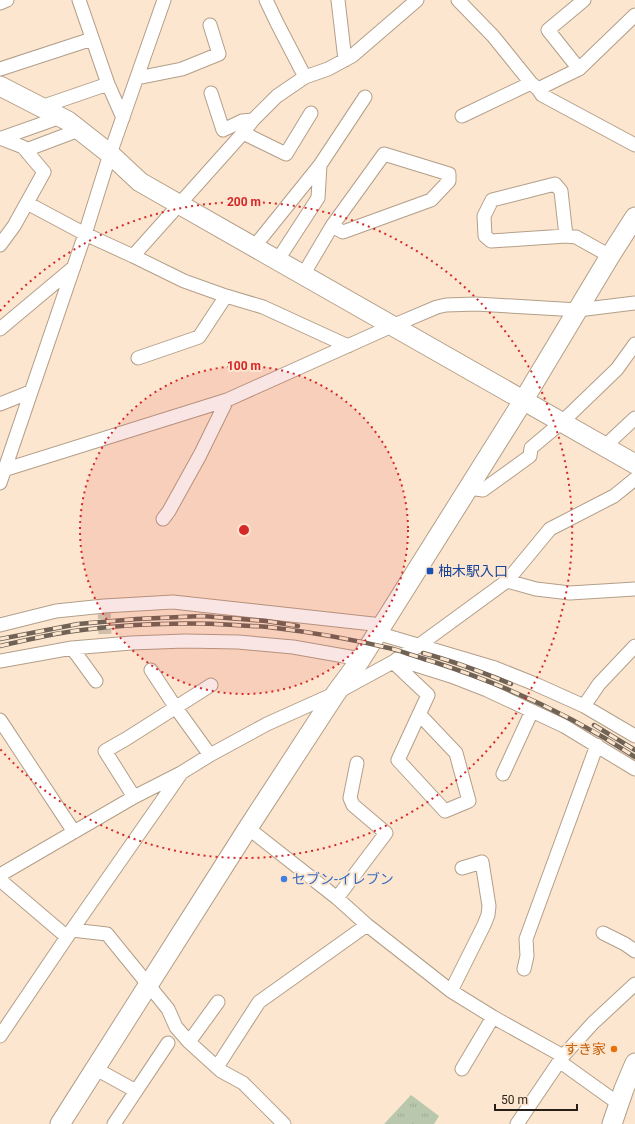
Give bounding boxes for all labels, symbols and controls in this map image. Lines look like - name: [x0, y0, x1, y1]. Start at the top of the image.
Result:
- text: 200 m: [227, 195, 261, 209]
- text: 100 m: [227, 359, 261, 373]
- centre of rings: [237, 523, 251, 537]
- place label: 柚木駅入口: [438, 563, 508, 579]
- marker: 柚木駅入口: [425, 566, 435, 576]
- place label: セブン-イレブン: [292, 871, 394, 887]
- marker: セブン-イレブン: [279, 874, 289, 884]
- place label: すき家: [564, 1041, 606, 1057]
- marker: すき家: [609, 1044, 619, 1054]
- scale bar: [495, 1086, 577, 1112]
- text: 50 m: [501, 1093, 528, 1107]

